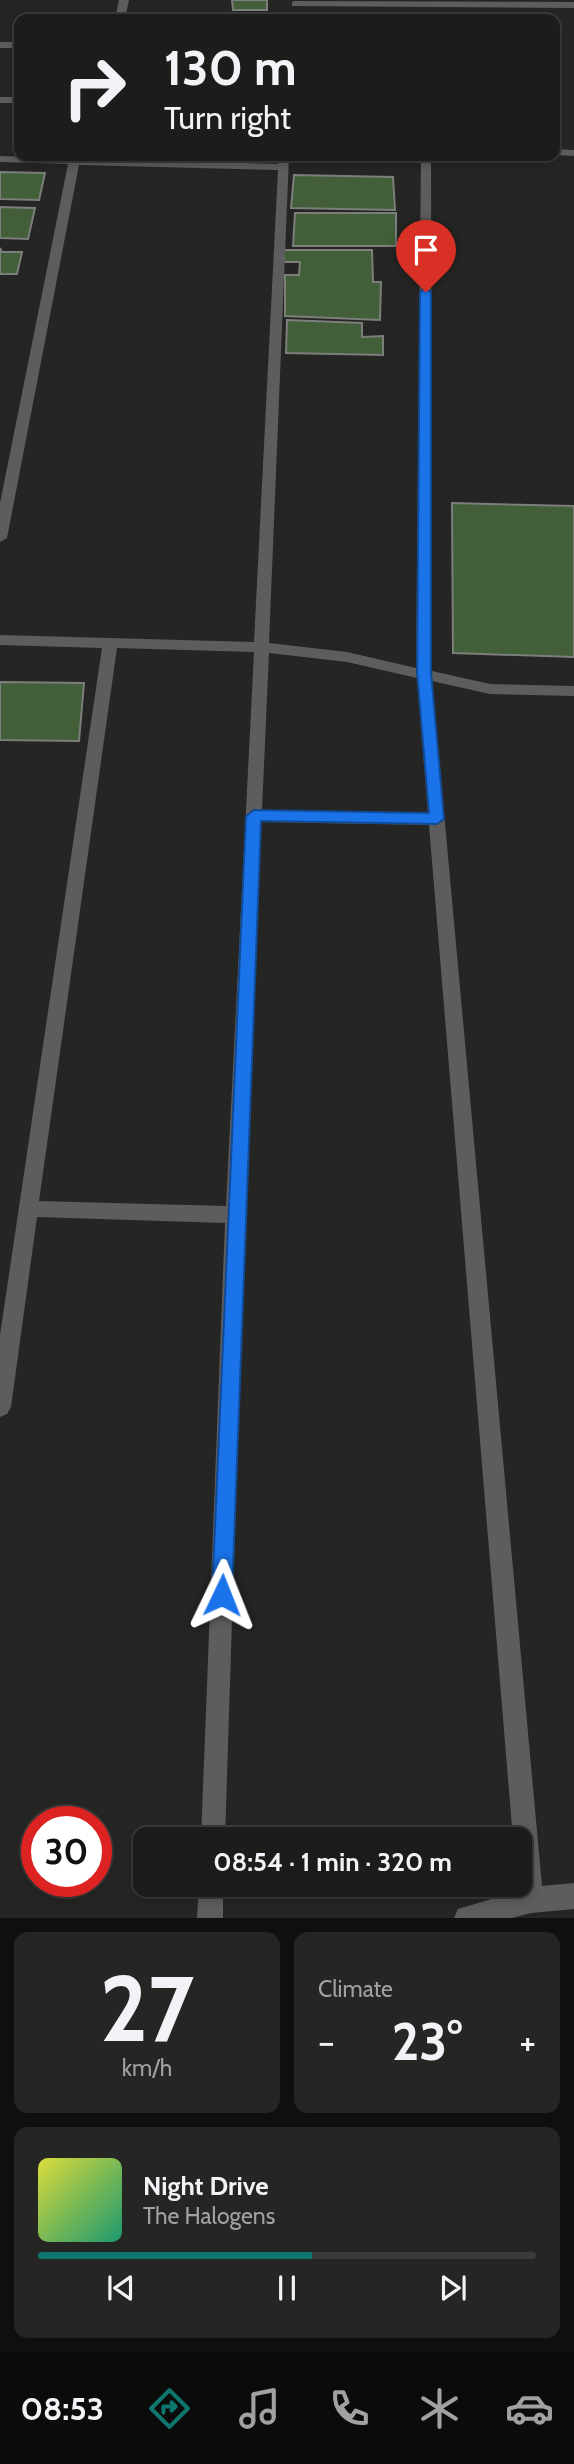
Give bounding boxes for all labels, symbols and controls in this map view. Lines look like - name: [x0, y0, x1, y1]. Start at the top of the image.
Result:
- text: 130 m: [164, 38, 297, 97]
- icon: right: [49, 42, 140, 133]
- text: Turn right: [164, 98, 291, 137]
- pin: [396, 220, 456, 292]
- icon: arrive: [407, 231, 445, 269]
- position arrow: [185, 1558, 259, 1632]
- speed limit sign: 30: [21, 1806, 112, 1897]
- text: 08:54 · 1 min · 320 m: [213, 1846, 452, 1878]
- text: 27: [100, 1953, 194, 2064]
- text: Climate: [318, 1975, 393, 2003]
- text: 23°: [392, 2010, 462, 2073]
- text: −: [318, 2018, 335, 2065]
- text: +: [519, 2018, 536, 2065]
- text: km/h: [122, 2054, 172, 2082]
- text: Night Drive: [143, 2170, 269, 2202]
- text: The Halogens: [143, 2202, 275, 2230]
- icon: previous: [102, 2269, 140, 2307]
- icon: pause: [268, 2269, 306, 2307]
- icon: next: [434, 2269, 472, 2307]
- icon: directions: [145, 2384, 194, 2433]
- icon: music: [235, 2384, 284, 2433]
- icon: phone: [325, 2384, 374, 2433]
- icon: climate: [415, 2384, 464, 2433]
- icon: car: [505, 2384, 554, 2433]
- text: 08:53: [20, 2389, 104, 2428]

